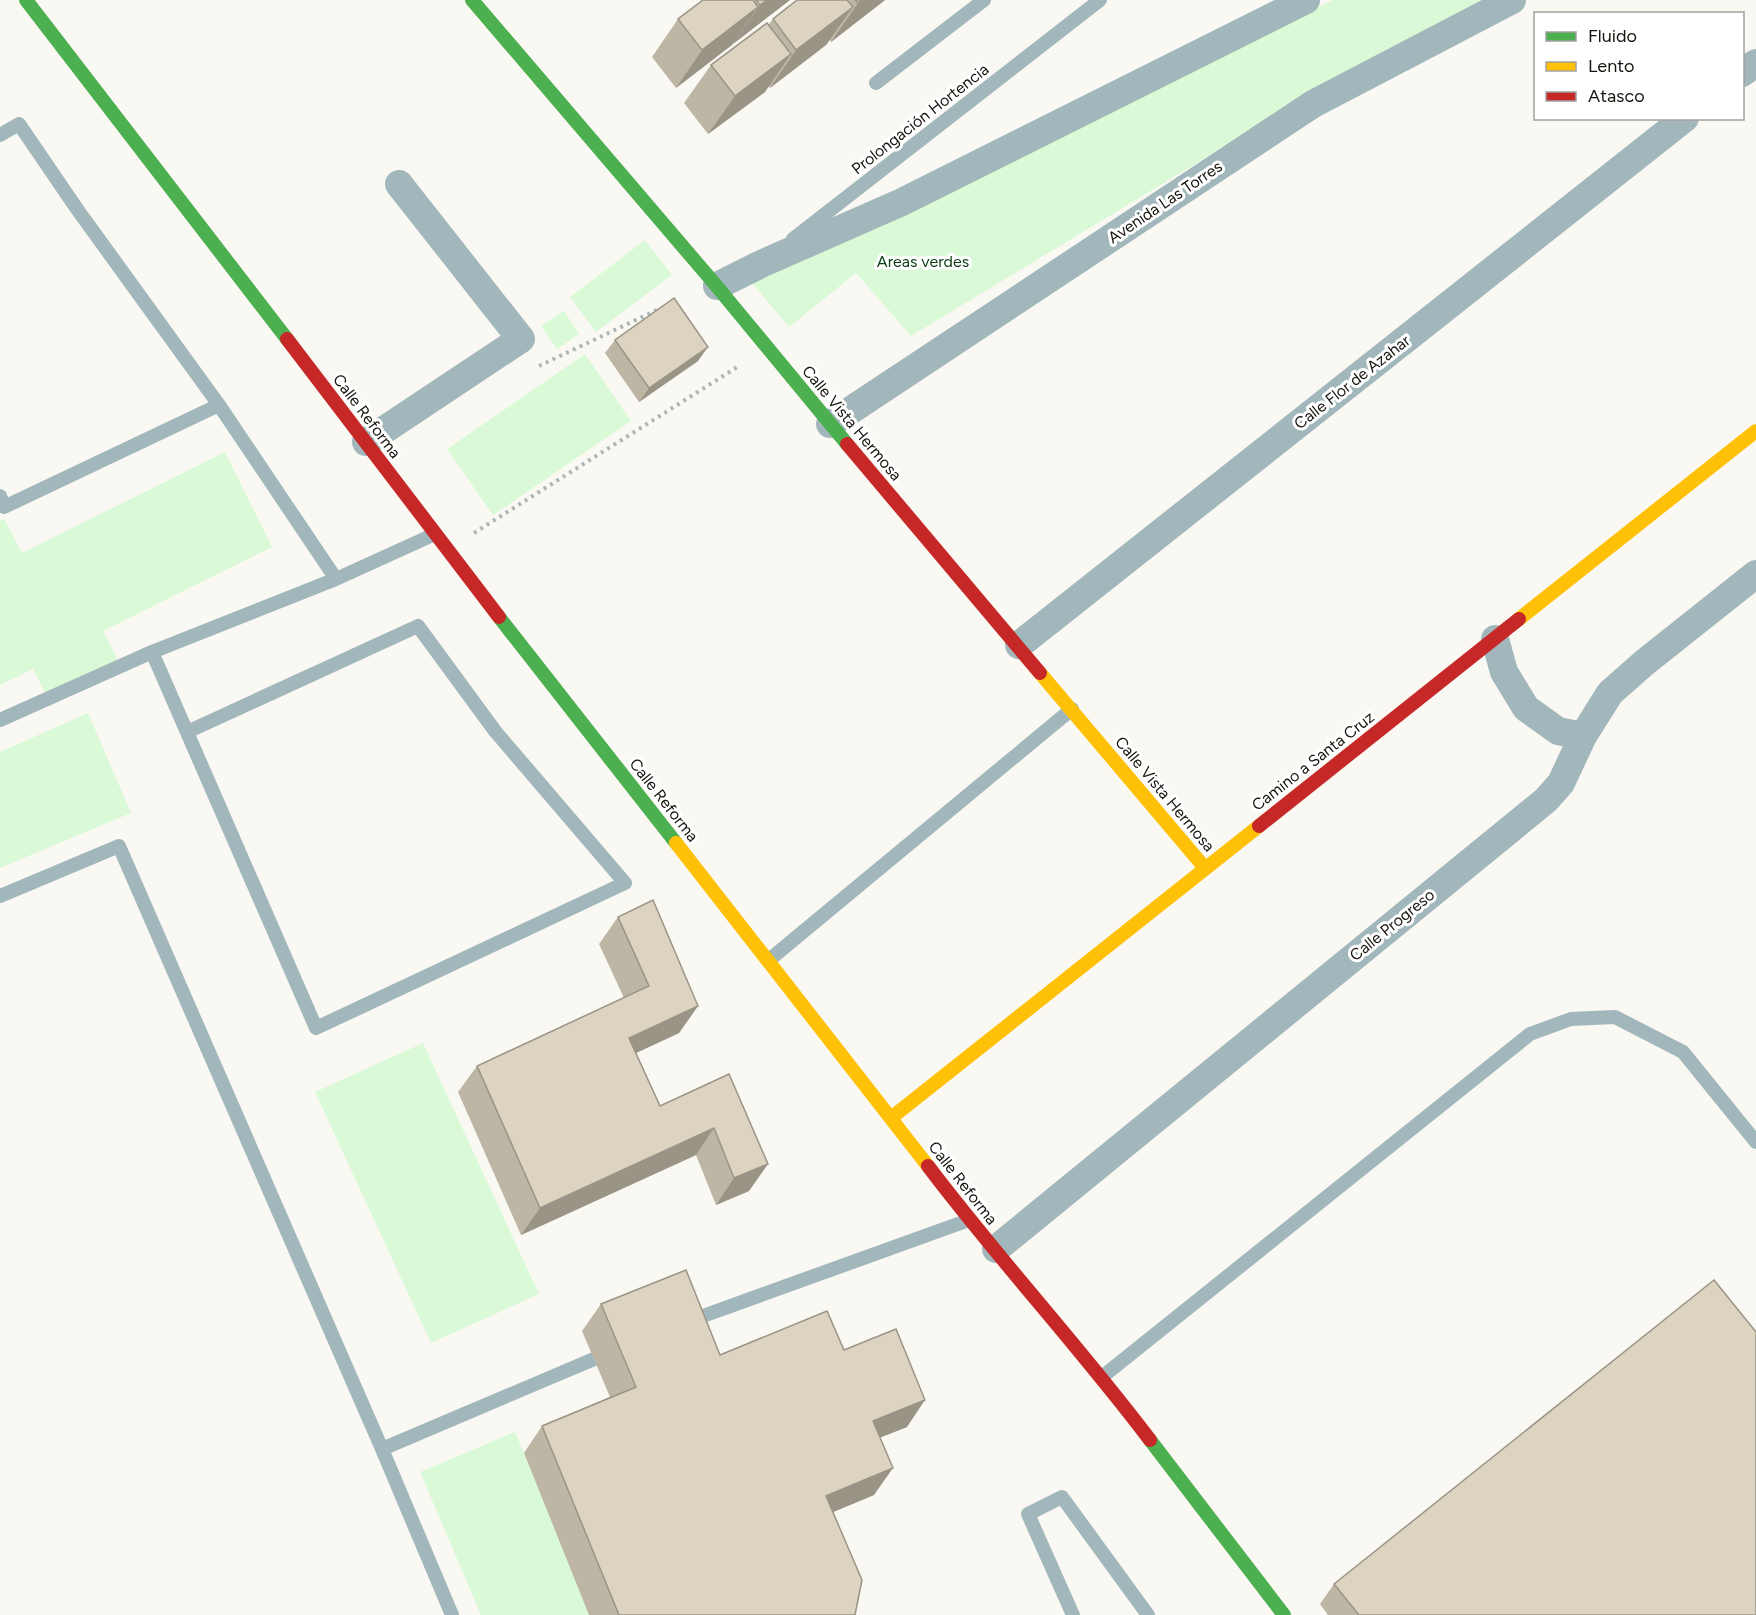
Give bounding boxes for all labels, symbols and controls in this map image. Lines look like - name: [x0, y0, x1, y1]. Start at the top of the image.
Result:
- legend: [1534, 12, 1744, 120]
- text: Fluido: [1588, 25, 1637, 47]
- text: Lento: [1588, 55, 1634, 77]
- street label: Prolongación Hortencia: [848, 60, 992, 178]
- text: Atasco: [1588, 85, 1645, 107]
- street label: Avenida Las Torres: [1104, 157, 1226, 247]
- park label: Areas verdes: [877, 252, 969, 271]
- street label: Calle Flor de Azahar: [1290, 331, 1414, 433]
- street label: Calle Vista Hermosa: [798, 362, 906, 484]
- street label: Calle Reforma: [329, 370, 405, 462]
- street label: Camino a Santa Cruz: [1248, 707, 1378, 815]
- street label: Calle Vista Hermosa: [1111, 733, 1219, 855]
- street label: Calle Reforma: [626, 755, 702, 845]
- street label: Calle Progreso: [1346, 885, 1438, 965]
- street label: Calle Reforma: [925, 1138, 1001, 1228]

